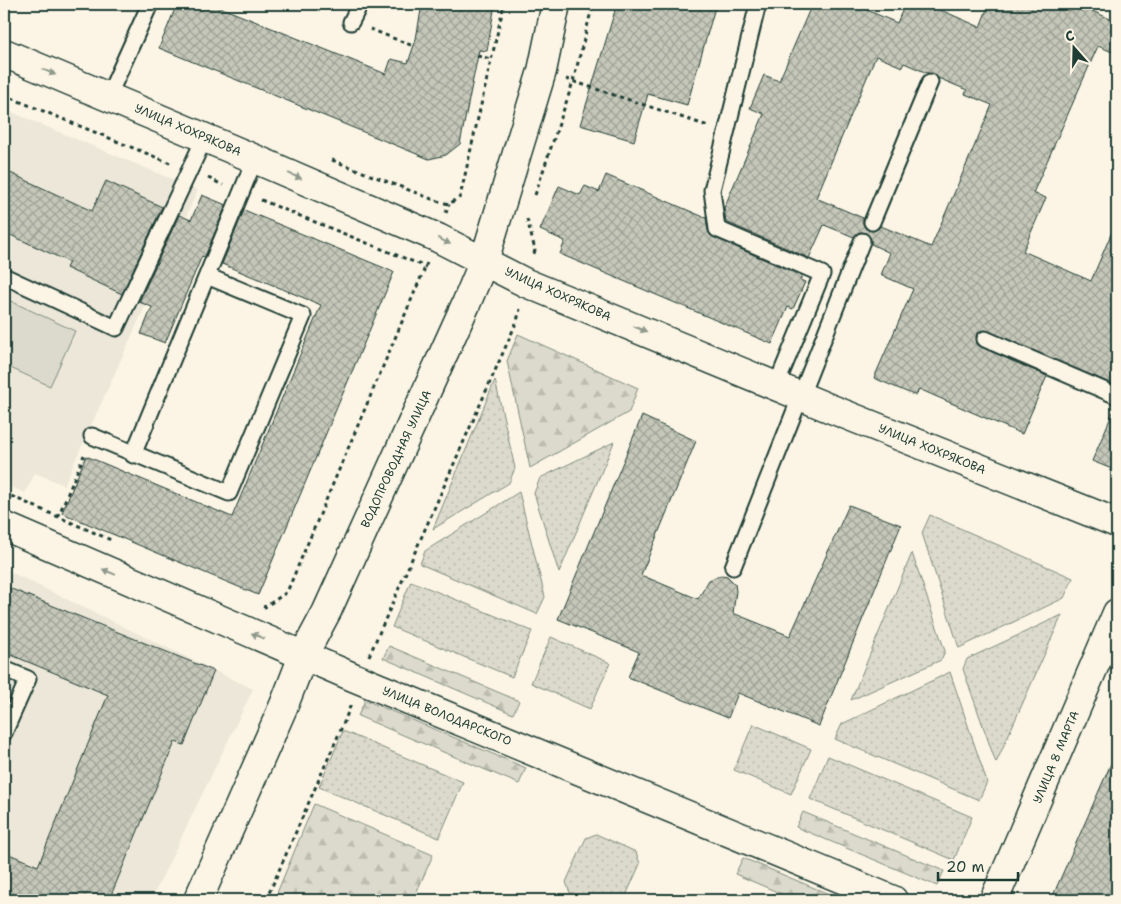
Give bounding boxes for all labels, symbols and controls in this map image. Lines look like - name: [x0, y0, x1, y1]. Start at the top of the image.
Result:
- north arrow: [1048, 22, 1098, 72]
- text: С: [1062, 26, 1077, 46]
- one-way arrow: [42, 68, 56, 76]
- street label: УЛИЦА ХОХРЯКОВА: [132, 100, 244, 160]
- one-way arrow: [288, 172, 302, 180]
- one-way arrow: [437, 237, 451, 245]
- street label: УЛИЦА ХОХРЯКОВА: [502, 263, 614, 325]
- one-way arrow: [633, 326, 647, 334]
- street label: ВОДОПРОВОДНАЯ УЛИЦА: [357, 387, 435, 530]
- street label: УЛИЦА ХОХРЯКОВА: [876, 420, 988, 478]
- one-way arrow: [102, 567, 116, 575]
- one-way arrow: [251, 632, 265, 640]
- street label: УЛИЦА ВОЛОДАРСКОГО: [380, 683, 514, 749]
- street label: УЛИЦА 8 МАРТА: [1029, 708, 1083, 806]
- scale bar: [938, 849, 1018, 881]
- text: 20 m: [946, 857, 985, 877]

